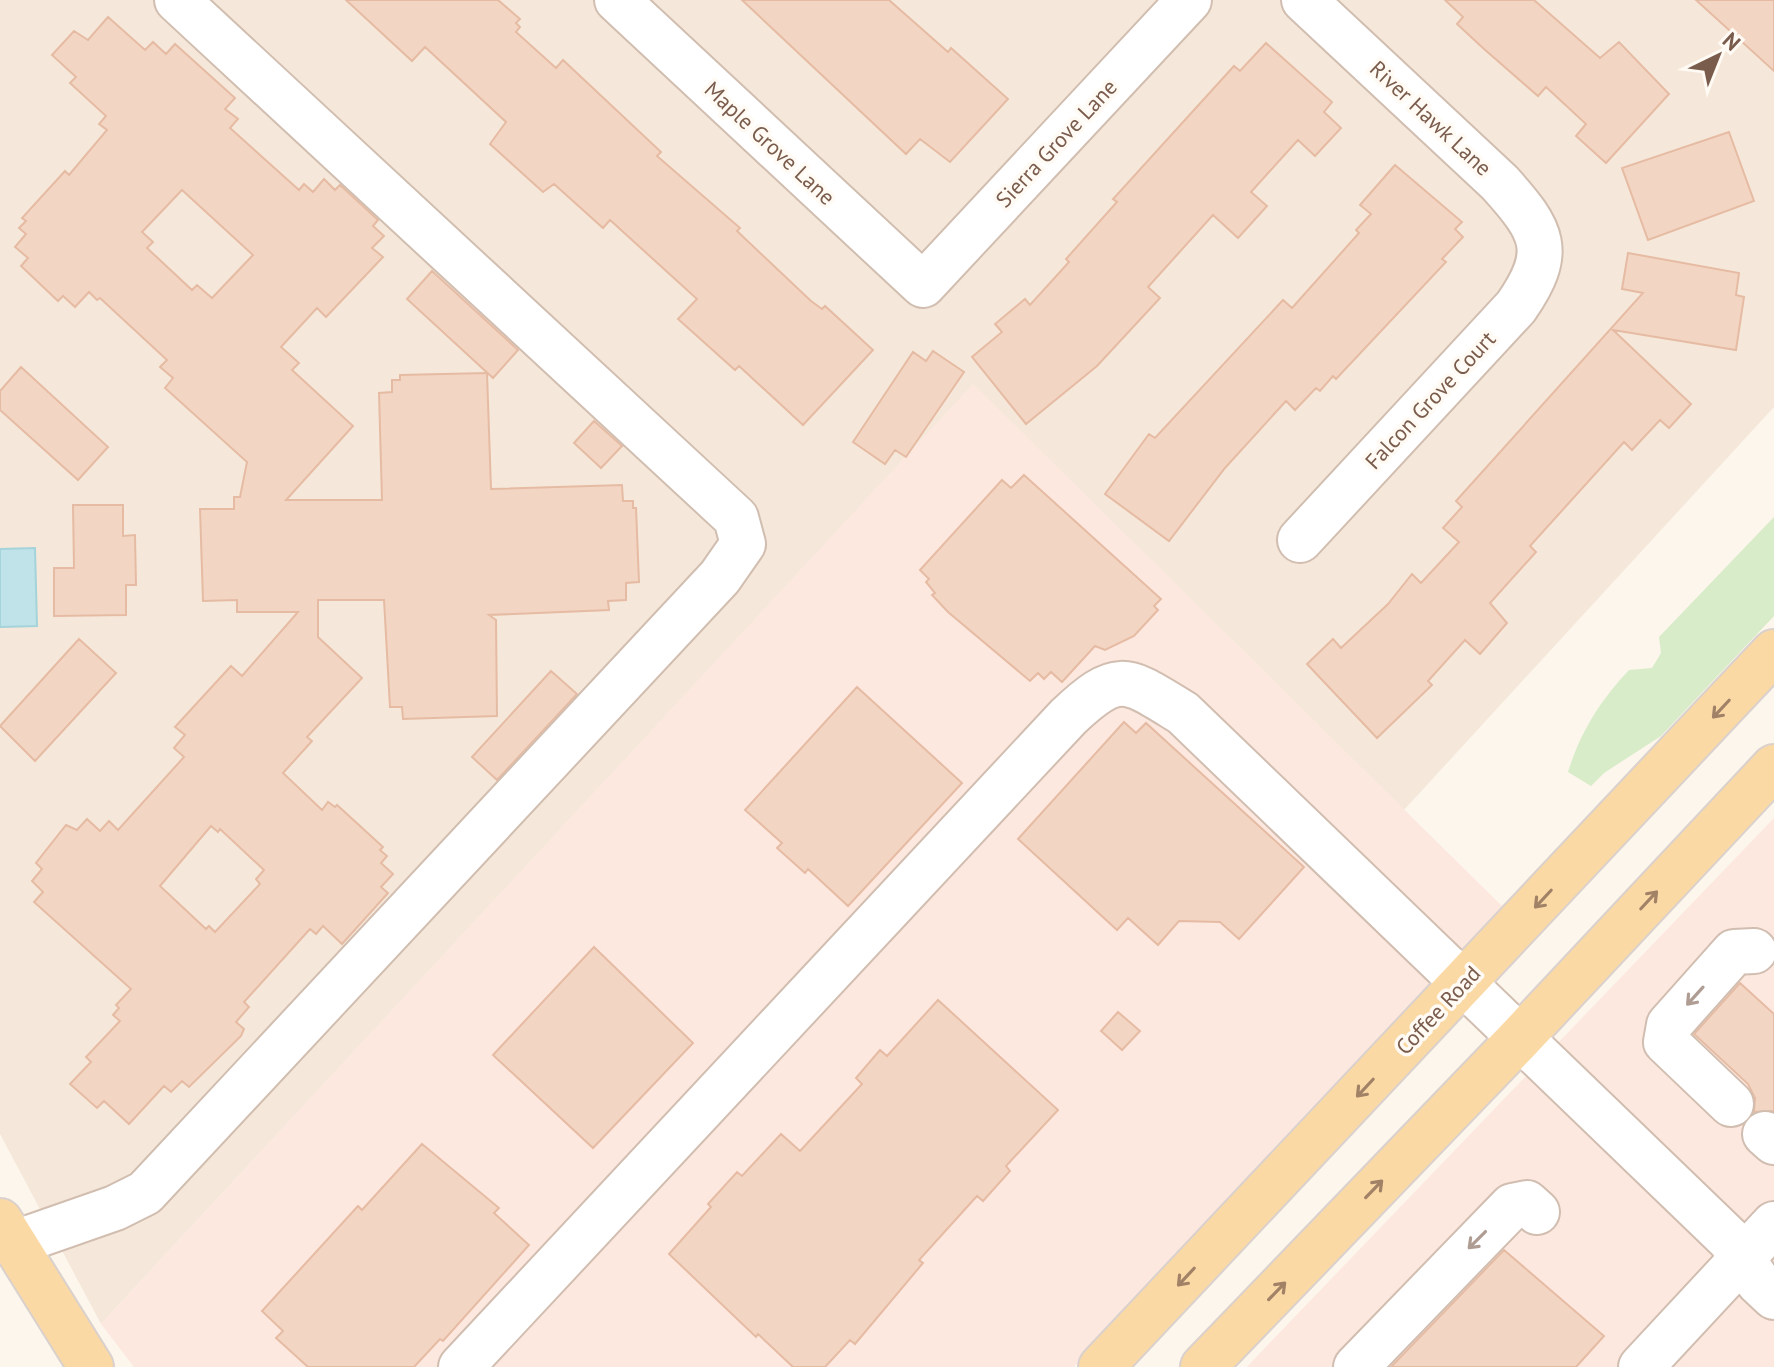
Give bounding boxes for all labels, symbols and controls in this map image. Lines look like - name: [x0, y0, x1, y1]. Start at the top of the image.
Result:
- north arrow: [1678, 16, 1758, 96]
- text: N: [1717, 26, 1746, 57]
- street label: River Hawk Lane: [1364, 54, 1498, 182]
- street label: Sierra Grove Lane: [989, 73, 1123, 213]
- street label: Maple Grove Lane: [699, 75, 841, 211]
- street label: Falcon Grove Court: [1359, 325, 1502, 475]
- one-way arrow: [1711, 699, 1730, 719]
- one-way arrow: [1534, 889, 1553, 908]
- one-way arrow: [1640, 891, 1658, 911]
- street label: Coffee Road: [1390, 960, 1486, 1060]
- one-way arrow: [1687, 985, 1705, 1005]
- one-way arrow: [1355, 1078, 1374, 1098]
- one-way arrow: [1365, 1179, 1384, 1199]
- one-way arrow: [1468, 1230, 1487, 1249]
- one-way arrow: [1176, 1267, 1195, 1287]
- one-way arrow: [1267, 1281, 1286, 1301]

